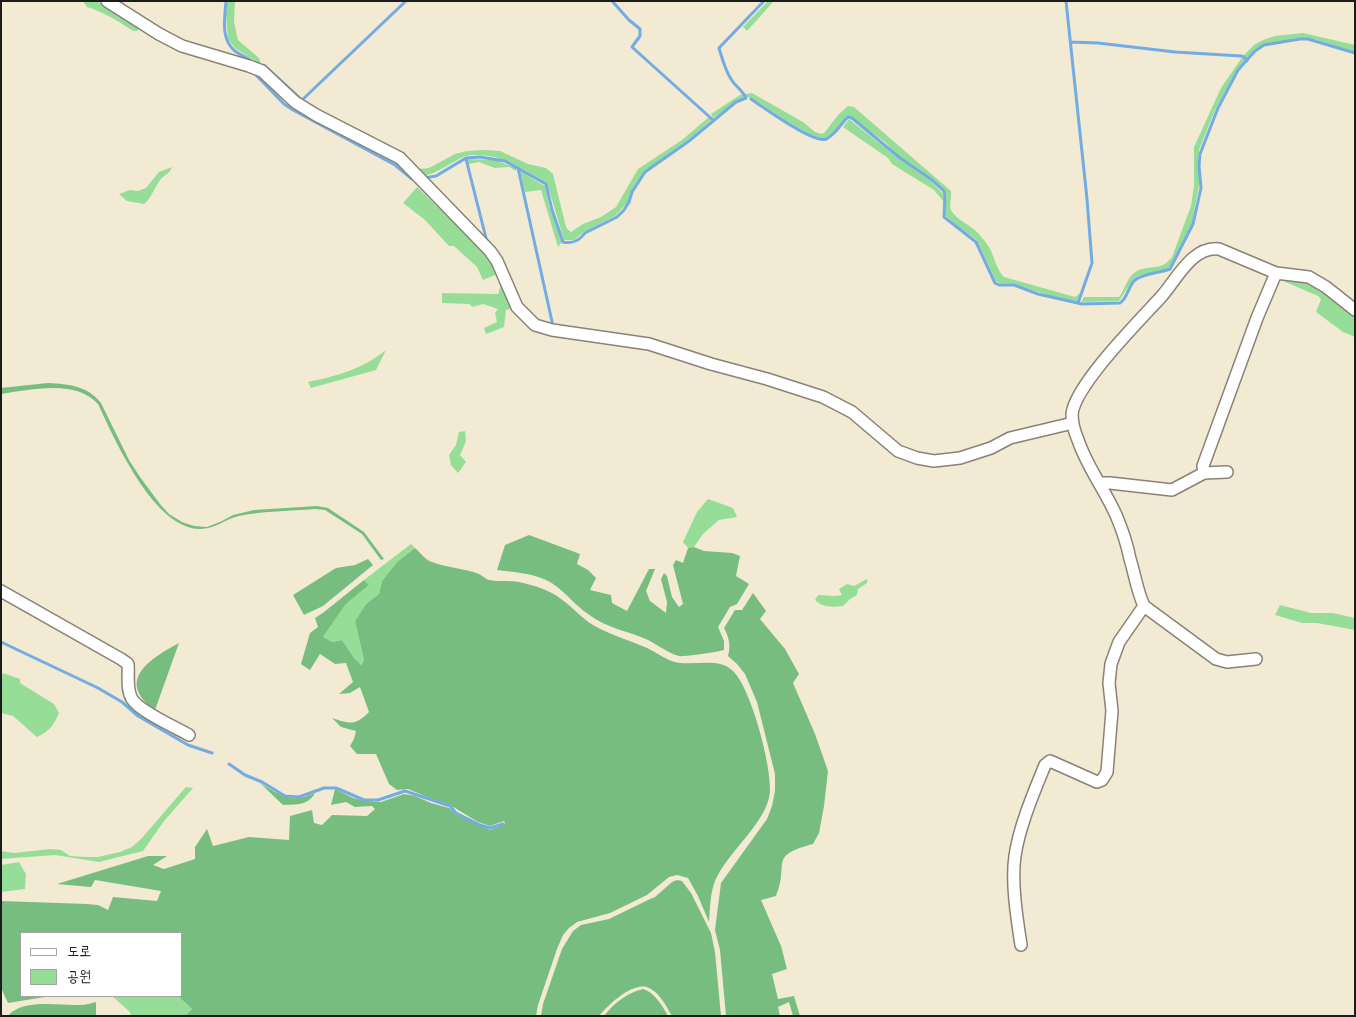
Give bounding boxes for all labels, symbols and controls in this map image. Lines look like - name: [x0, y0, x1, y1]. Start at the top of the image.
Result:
- legend: [20, 932, 182, 997]
- text: 도로: [67, 941, 91, 963]
- text: 공원: [67, 966, 91, 988]

